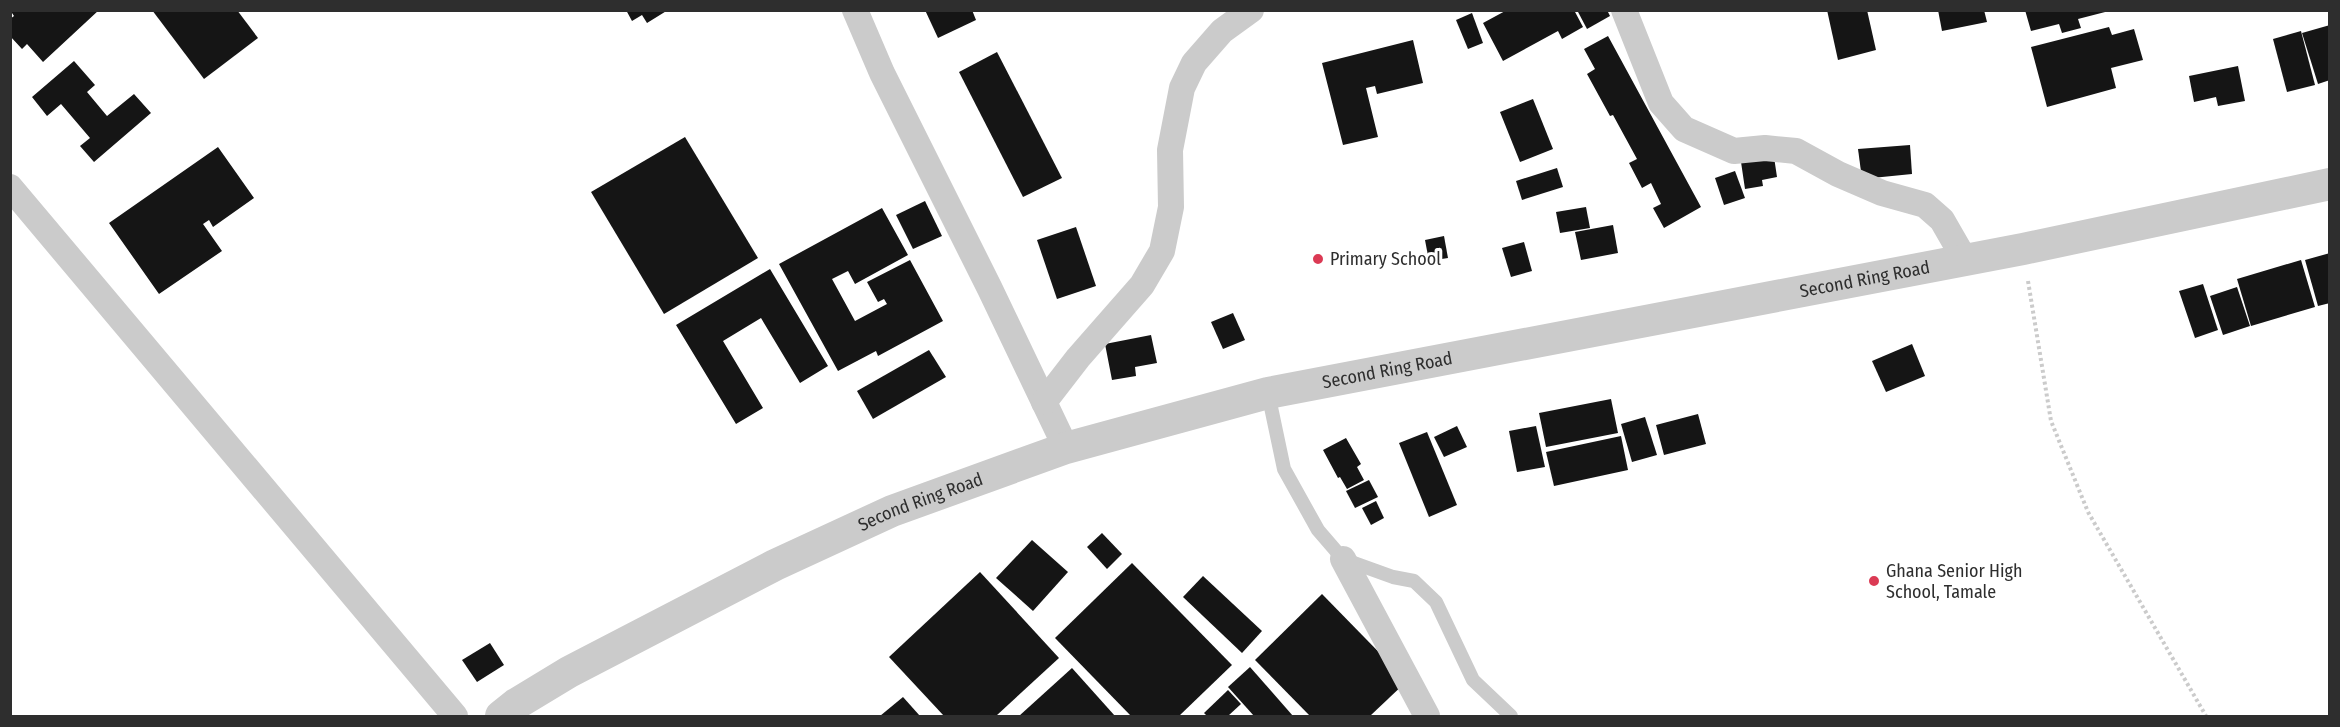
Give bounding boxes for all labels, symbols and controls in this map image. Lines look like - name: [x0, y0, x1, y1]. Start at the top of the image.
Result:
- place label: Primary School: [1330, 248, 1441, 270]
- marker: Primary School: [1311, 252, 1325, 266]
- street label: Second Ring Road: [1798, 256, 1932, 302]
- street label: Second Ring Road: [1320, 347, 1454, 393]
- street label: Second Ring Road: [855, 468, 986, 536]
- place label: Ghana Senior High School, Tamale: [1886, 560, 2022, 603]
- marker: Ghana Senior High School, Tamale: [1867, 574, 1881, 588]

